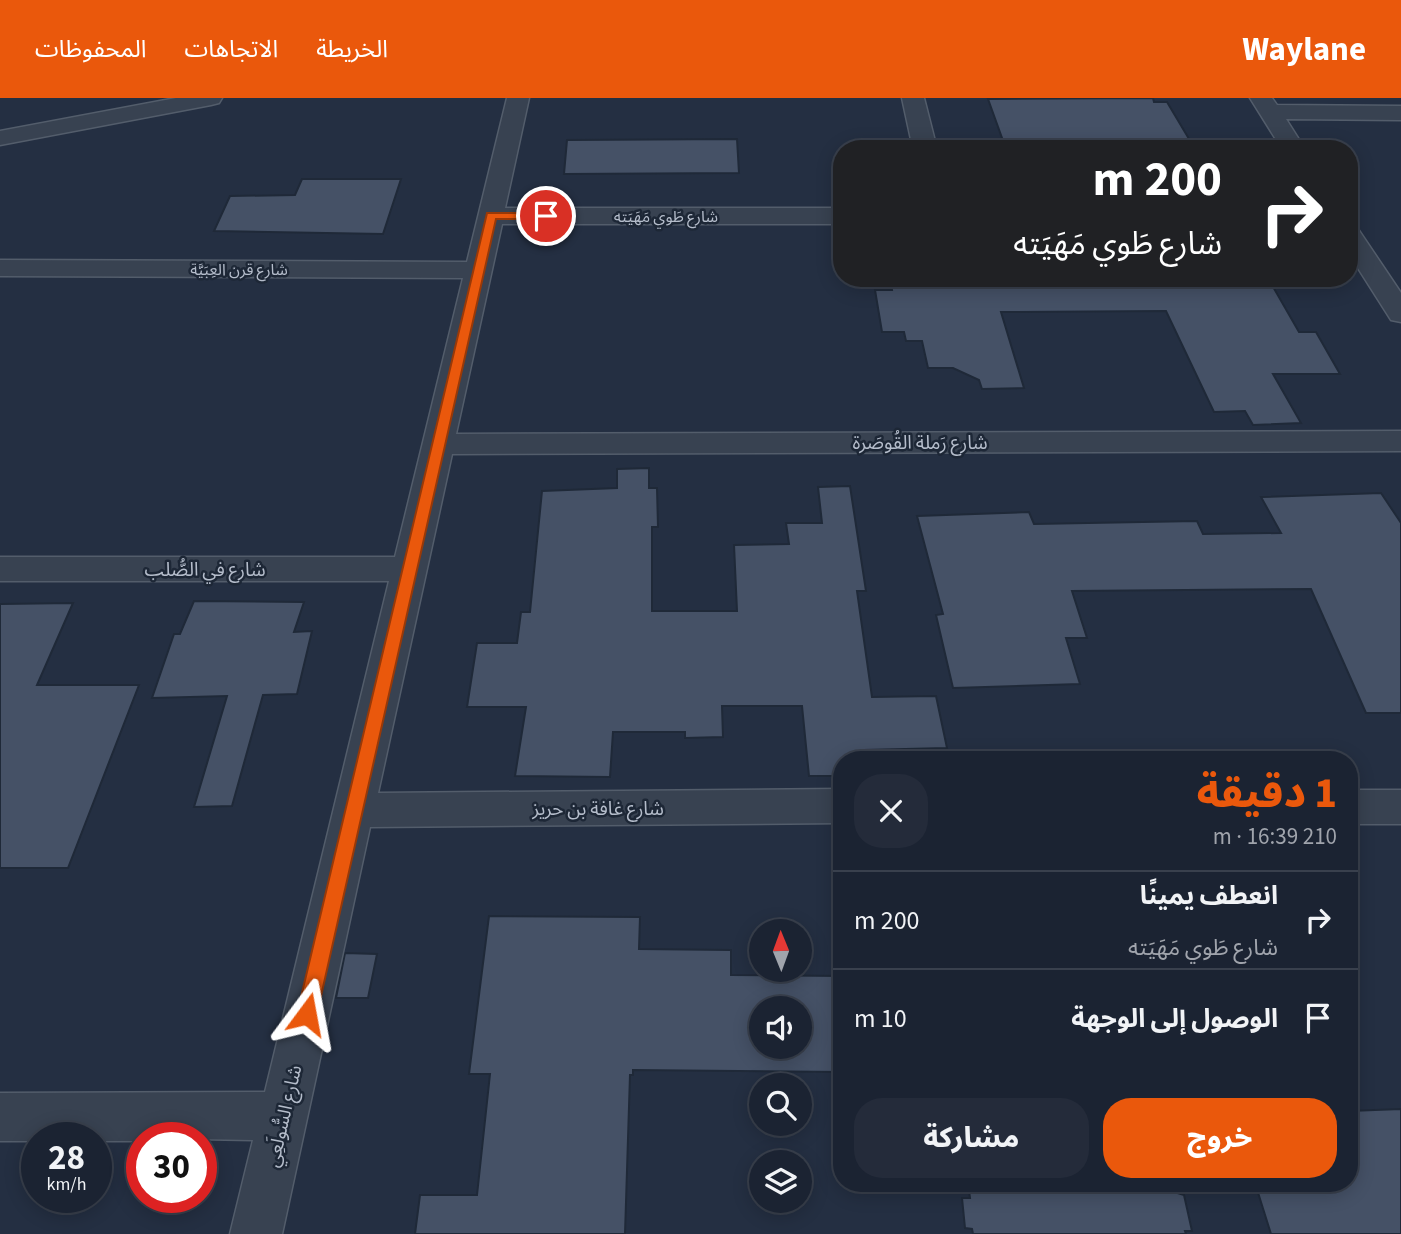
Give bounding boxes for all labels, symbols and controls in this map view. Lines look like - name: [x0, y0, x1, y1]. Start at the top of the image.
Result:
- text: Waylane: [1242, 26, 1366, 73]
- text: المحفوظات: [35, 32, 146, 67]
- text: الاتجاهات: [184, 32, 278, 67]
- text: الخريطة: [316, 32, 388, 67]
- text: 200 m: [1093, 145, 1222, 215]
- icon: right: [1246, 168, 1337, 259]
- pin: [516, 186, 576, 246]
- icon: arrive: [527, 197, 565, 235]
- street label: شارع طَوي مَهَيَته: [614, 206, 718, 229]
- text: شارع طَوي مَهَيَته: [1013, 221, 1222, 267]
- street label: شارع قرن العِبَيَّة: [190, 259, 288, 282]
- street label: شارع رَملة القُوصَرة: [852, 430, 988, 457]
- street label: شارع في الصُّلب: [144, 557, 266, 584]
- text: 1 دقيقة: [1197, 764, 1337, 824]
- button: close: [854, 774, 928, 848]
- street label: شارع غافة بن حريز: [531, 796, 664, 823]
- text: 210 m · 16:39: [1213, 820, 1337, 853]
- text: انعطف يمينًا: [1140, 877, 1278, 914]
- icon: right: [1299, 901, 1337, 939]
- text: 200 m: [854, 902, 920, 939]
- north arrow: [749, 919, 812, 982]
- map controls: [749, 919, 812, 1213]
- text: شارع طَوي مَهَيَته: [1128, 931, 1278, 964]
- position arrow: [270, 977, 344, 1051]
- button: sound: [749, 996, 812, 1059]
- icon: arrive: [1299, 999, 1337, 1037]
- text: 10 m: [854, 1000, 907, 1037]
- text: الوصول إلى الوجهة: [1071, 1000, 1278, 1037]
- street label: شارع السُّولَعِي: [260, 1063, 310, 1170]
- button: search: [749, 1073, 812, 1136]
- button: مشاركة: [854, 1098, 1089, 1178]
- button: خروج: [1103, 1098, 1337, 1178]
- speed limit sign: 30: [126, 1122, 217, 1213]
- text: 28: [48, 1133, 85, 1183]
- button: layers: [749, 1150, 812, 1213]
- text: km/h: [47, 1172, 86, 1197]

